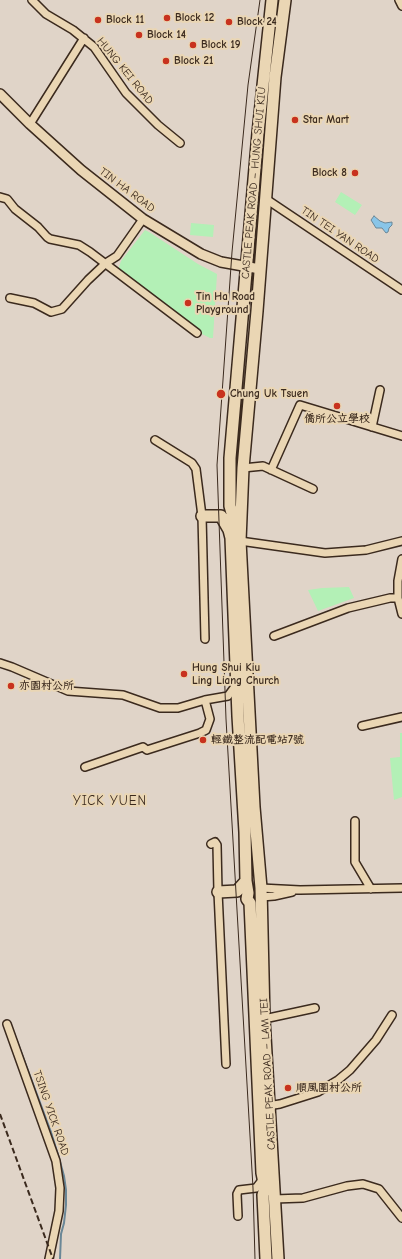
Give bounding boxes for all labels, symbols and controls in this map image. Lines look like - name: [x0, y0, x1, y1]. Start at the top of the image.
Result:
- place label: Block 12: [175, 11, 214, 25]
- place label: Block 11: [106, 13, 144, 27]
- marker: Block 12: [162, 13, 172, 23]
- marker: Block 11: [93, 15, 103, 25]
- place label: Block 24: [237, 15, 277, 29]
- marker: Block 24: [224, 17, 234, 27]
- place label: Block 14: [147, 28, 186, 42]
- marker: Block 14: [134, 30, 144, 40]
- street label: HUNG KEI ROAD: [94, 35, 156, 107]
- place label: Block 19: [201, 38, 241, 52]
- marker: Block 19: [188, 40, 198, 50]
- place label: Block 21: [174, 54, 213, 68]
- marker: Block 21: [161, 56, 171, 66]
- street label: CASTLE PEAK ROAD – HUNG SHUI KIU: [239, 86, 269, 280]
- place label: Star Mart: [303, 113, 349, 127]
- marker: Star Mart: [290, 115, 300, 125]
- street label: TIN HA ROAD: [97, 165, 157, 215]
- place label: Block 8: [312, 166, 347, 180]
- marker: Block 8: [350, 168, 360, 178]
- street label: TIN TEI YAN ROAD: [299, 204, 381, 266]
- place label: Tin Ha Road Playground: [196, 290, 255, 316]
- marker: Tin Ha Road Playground: [183, 298, 193, 308]
- place label: Chung Uk Tsuen: [230, 387, 308, 401]
- marker: Chung Uk Tsuen: [215, 388, 227, 400]
- marker: 僑所公立學校: [332, 401, 342, 411]
- place label: 僑所公立學校: [304, 412, 370, 426]
- place label: Hung Shui Kiu Ling Liang Church: [192, 661, 279, 687]
- marker: Hung Shui Kiu Ling Liang Church: [179, 669, 189, 679]
- place label: 亦園村公所: [19, 679, 74, 693]
- marker: 亦園村公所: [6, 681, 16, 691]
- place label: 輕鐵整流配電站7號: [211, 733, 304, 747]
- marker: 輕鐵整流配電站7號: [198, 735, 208, 745]
- district label: YICK YUEN: [73, 793, 147, 809]
- street label: CASTLE PEAK ROAD – LAM TEI: [257, 998, 279, 1150]
- street label: TSING YICK ROAD: [30, 1069, 72, 1157]
- place label: 順風圍村公所: [296, 1081, 362, 1095]
- marker: 順風圍村公所: [283, 1083, 293, 1093]

